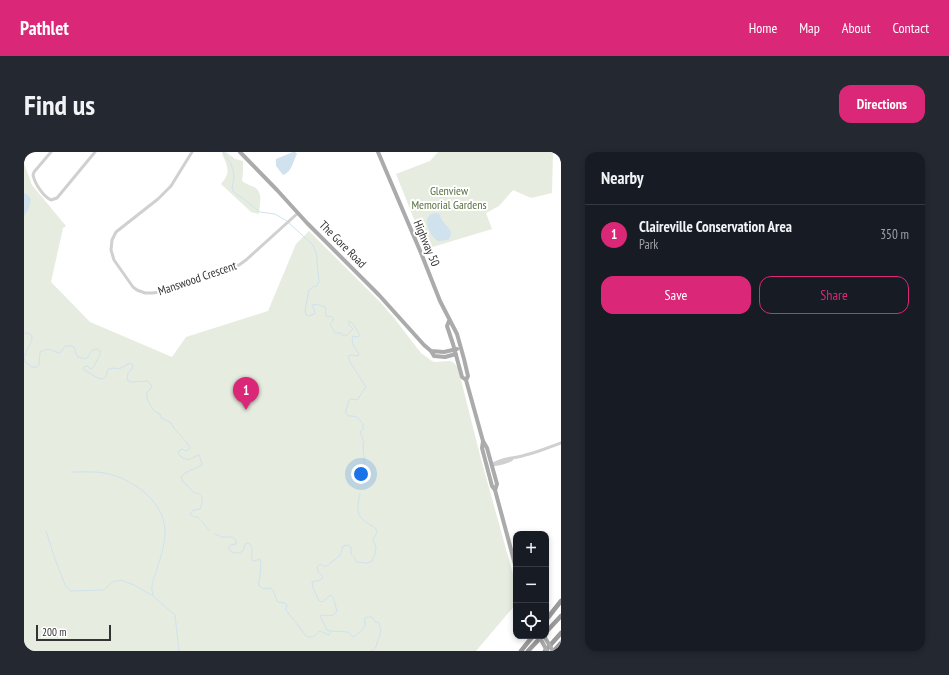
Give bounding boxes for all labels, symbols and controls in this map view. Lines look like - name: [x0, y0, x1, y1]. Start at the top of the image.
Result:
- text: Pathlet: [20, 16, 69, 40]
- text: Home: [749, 19, 777, 37]
- text: Map: [799, 19, 820, 37]
- text: About: [842, 19, 871, 37]
- text: Contact: [893, 19, 929, 37]
- button: Directions: [839, 85, 925, 123]
- text: Find us: [24, 86, 95, 123]
- text: Nearby: [601, 167, 644, 189]
- park label: Glenview Memorial Gardens: [411, 183, 487, 212]
- street label: The Gore Road: [316, 217, 370, 271]
- text: Claireville Conservation Area: [639, 217, 792, 236]
- street label: Highway 50: [411, 218, 443, 268]
- text: 1: [611, 226, 617, 243]
- text: 350 m: [880, 226, 909, 243]
- text: Park: [639, 236, 658, 253]
- street label: Manswood Crescent: [156, 257, 239, 298]
- button: Save: [601, 276, 751, 314]
- button: Share: [759, 276, 909, 314]
- pin: 1: [233, 377, 259, 410]
- your location: [351, 464, 371, 484]
- map controls: [513, 531, 549, 639]
- button: +: [513, 531, 549, 567]
- button: −: [513, 567, 549, 603]
- button: locate: [513, 603, 549, 639]
- scale bar: [36, 623, 111, 642]
- text: 200 m: [42, 625, 66, 639]

